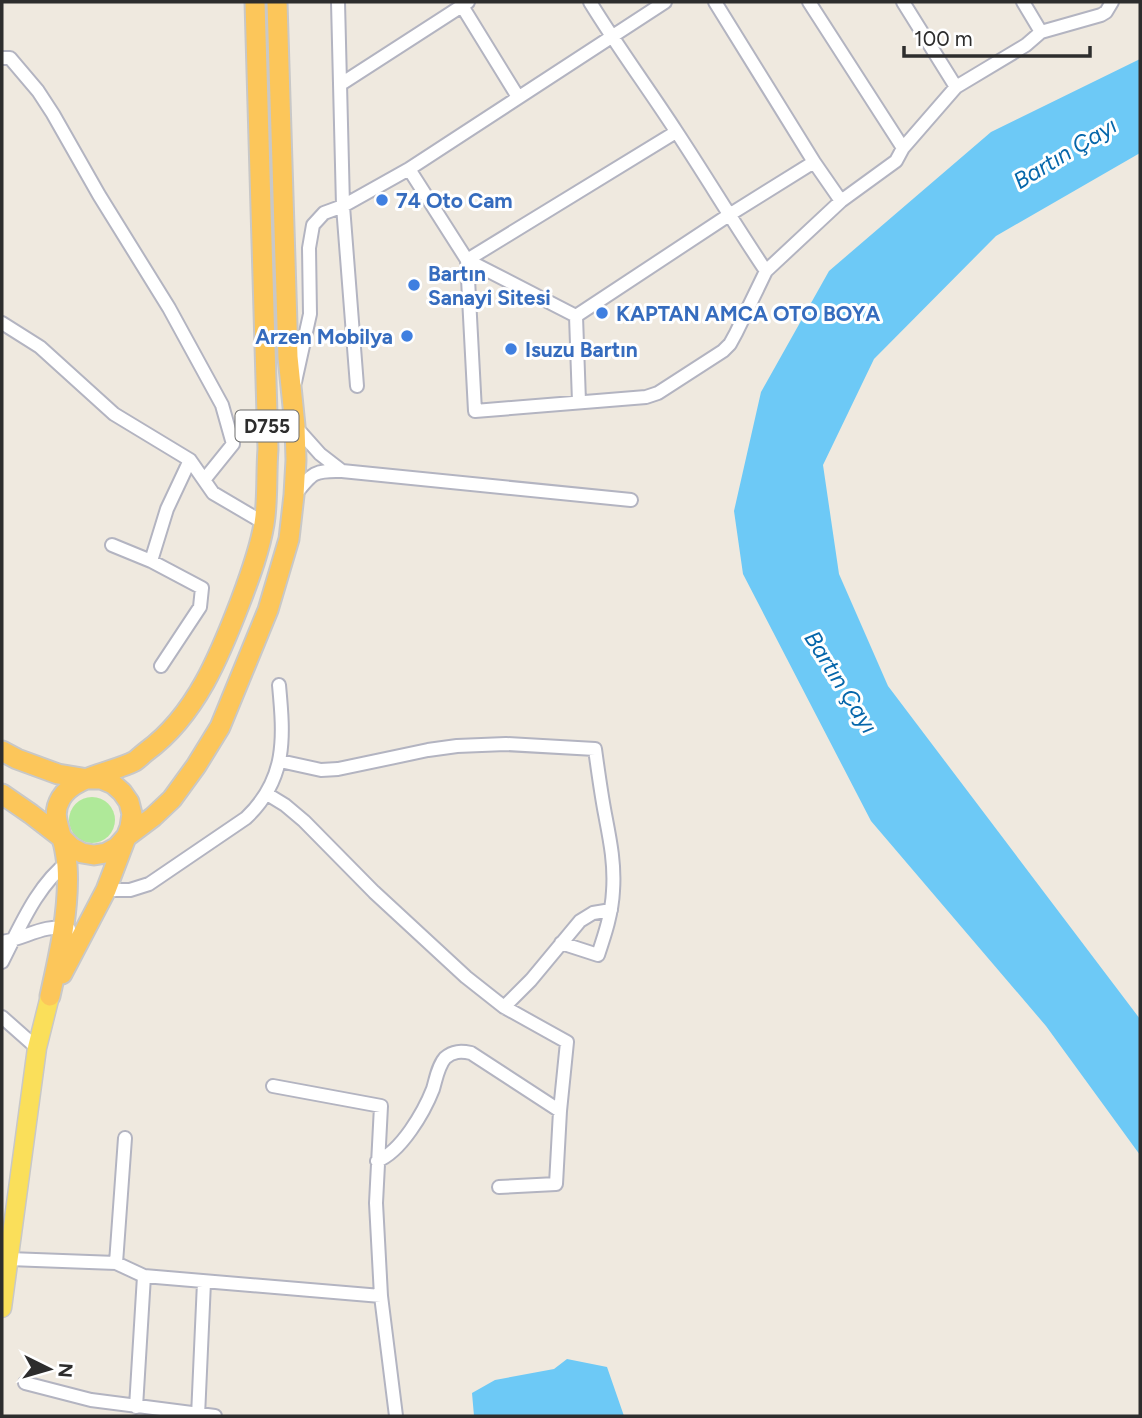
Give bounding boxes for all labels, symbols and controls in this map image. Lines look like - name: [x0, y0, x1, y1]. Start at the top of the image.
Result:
- scale bar: [904, 14, 1090, 58]
- text: 100 m: [914, 26, 973, 51]
- water label: Bartın Çayı: [1008, 111, 1122, 195]
- place label: 74 Oto Cam: [396, 188, 513, 213]
- marker: 74 Oto Cam: [374, 192, 390, 208]
- place label: Bartın Sanayi Sitesi: [428, 261, 551, 310]
- marker: Bartın Sanayi Sitesi: [406, 277, 422, 293]
- place label: KAPTAN AMCA OTO BOYA: [616, 301, 880, 326]
- marker: KAPTAN AMCA OTO BOYA: [594, 305, 610, 321]
- place label: Arzen Mobilya: [255, 324, 393, 349]
- marker: Arzen Mobilya: [399, 328, 415, 344]
- place label: Isuzu Bartın: [525, 337, 638, 362]
- marker: Isuzu Bartın: [503, 341, 519, 357]
- road number: D755: [236, 410, 298, 442]
- water label: Bartın Çayı: [798, 626, 884, 738]
- north arrow: [14, 1334, 84, 1404]
- text: N: [53, 1362, 78, 1379]

